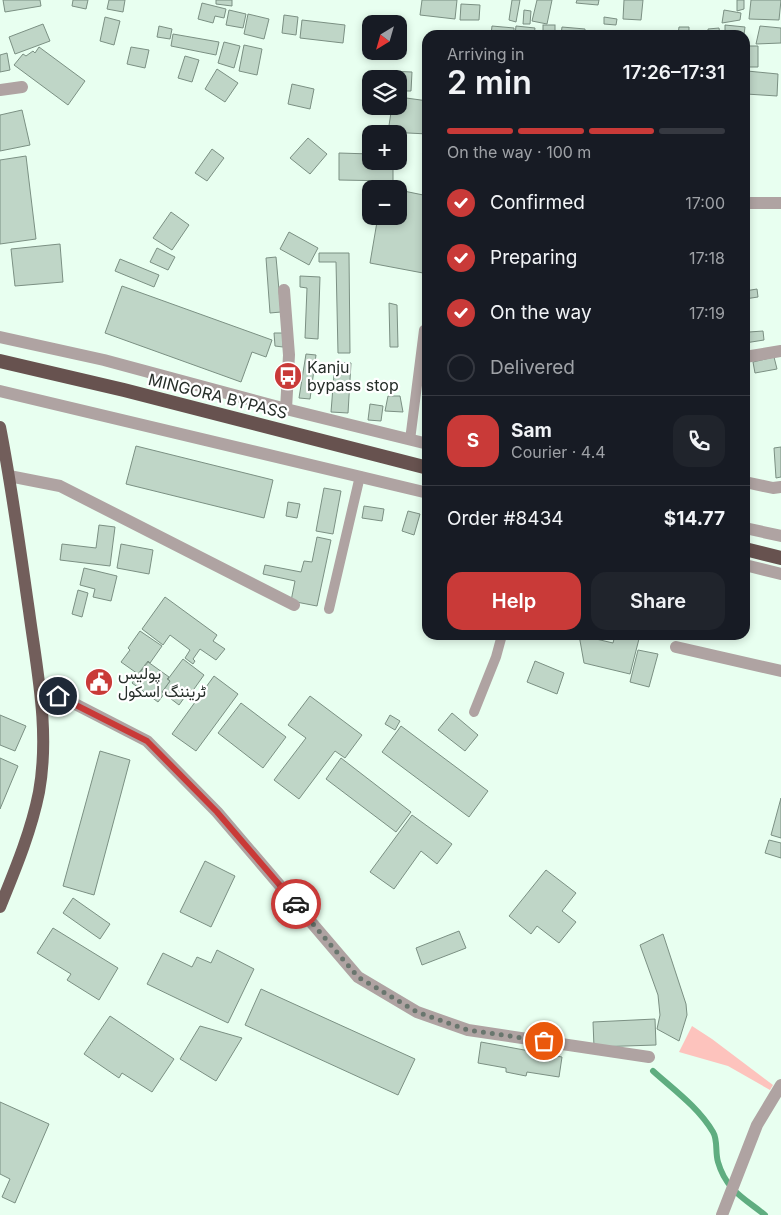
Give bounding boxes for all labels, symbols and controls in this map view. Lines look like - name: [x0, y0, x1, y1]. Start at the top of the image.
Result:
- north arrow: [362, 15, 408, 60]
- map controls: [362, 15, 407, 225]
- text: Arriving in: [447, 44, 524, 64]
- text: 17:26–17:31: [623, 61, 725, 84]
- text: 2 min: [447, 63, 532, 102]
- button: layers: [362, 70, 407, 115]
- button: +: [362, 125, 407, 170]
- text: On the way · 100 m: [447, 142, 591, 162]
- button: −: [362, 180, 407, 225]
- icon: check: [447, 189, 475, 217]
- text: Confirmed: [490, 191, 585, 214]
- text: 17:00: [685, 193, 725, 213]
- icon: check: [447, 244, 475, 272]
- text: Preparing: [490, 246, 577, 269]
- text: 17:18: [689, 248, 725, 268]
- icon: check: [447, 299, 475, 327]
- text: On the way: [490, 301, 592, 324]
- text: 17:19: [689, 303, 725, 323]
- text: Delivered: [490, 356, 575, 379]
- place label: Kanju bypass stop: [307, 357, 399, 395]
- bus stop icon: Kanju bypass stop: [273, 361, 303, 391]
- street label: MINGORA BYPASS: [146, 369, 290, 423]
- button: phone: [673, 415, 725, 467]
- text: Sam: [511, 419, 552, 442]
- text: S: [467, 429, 479, 452]
- text: Courier · 4.4: [511, 442, 606, 462]
- text: Order #8434: [447, 507, 564, 530]
- text: $14.77: [664, 507, 725, 530]
- button: Help: [447, 572, 581, 630]
- button: Share: [591, 572, 725, 630]
- place label: پولیس ٹریننگ اسکول: [118, 663, 206, 702]
- public building icon: پولیس ٹریننگ اسکول: [84, 667, 114, 697]
- pin: [37, 675, 79, 717]
- icon: home: [44, 682, 72, 710]
- courier: [271, 879, 321, 929]
- icon: car: [282, 890, 310, 918]
- pin: [523, 1020, 565, 1062]
- icon: bag: [530, 1027, 558, 1055]

